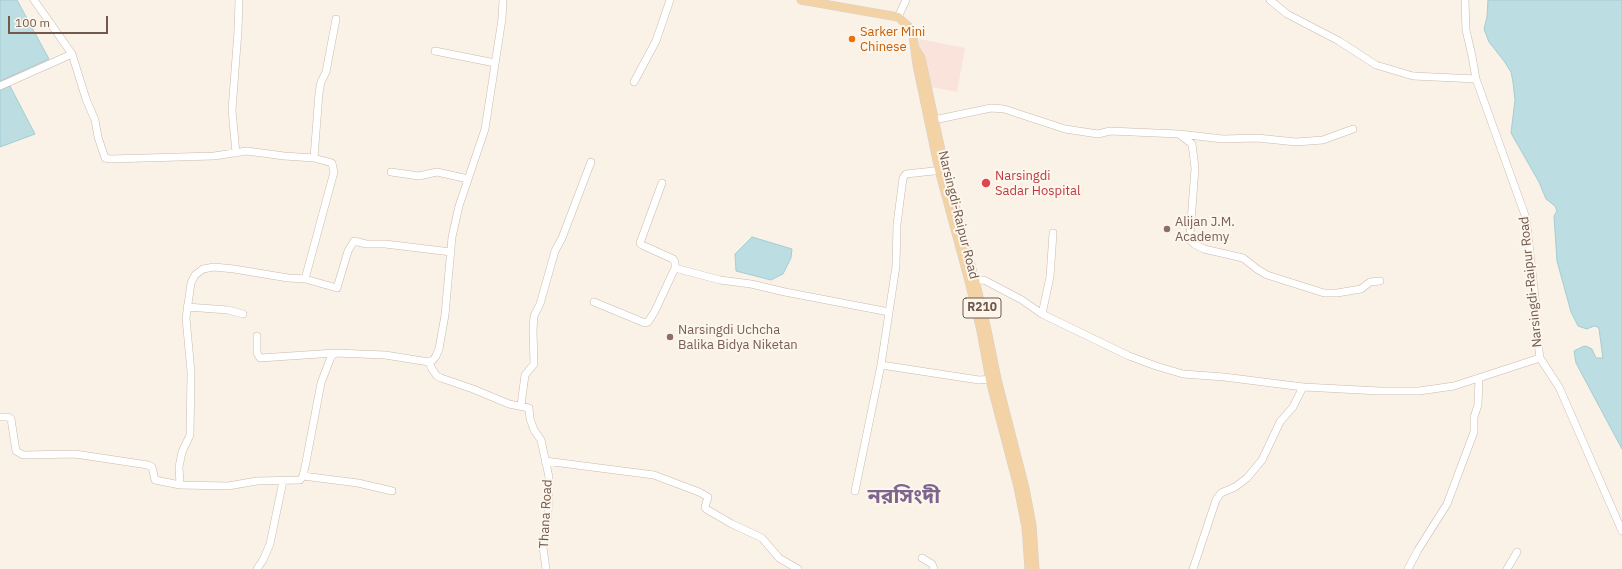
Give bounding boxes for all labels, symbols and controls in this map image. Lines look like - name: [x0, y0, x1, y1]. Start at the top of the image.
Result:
- scale bar: [10, 8, 110, 34]
- text: 100 m: [15, 15, 50, 30]
- place label: Sarker Mini Chinese: [860, 24, 925, 55]
- marker: Sarker Mini Chinese: [847, 34, 857, 44]
- street label: Narsingdi-Raipur Road: [935, 149, 981, 281]
- place label: Narsingdi Sadar Hospital: [995, 168, 1080, 199]
- marker: Narsingdi Sadar Hospital: [980, 177, 992, 189]
- place label: Alijan J.M. Academy: [1175, 214, 1235, 245]
- street label: Narsingdi-Raipur Road: [1516, 216, 1546, 348]
- marker: Alijan J.M. Academy: [1162, 224, 1172, 234]
- road number: R210: [963, 298, 1001, 318]
- place label: Narsingdi Uchcha Balika Bidya Niketan: [678, 322, 798, 353]
- marker: Narsingdi Uchcha Balika Bidya Niketan: [665, 332, 675, 342]
- street label: Thana Road: [536, 479, 556, 549]
- district label: নরসিংদী: [868, 484, 940, 510]

